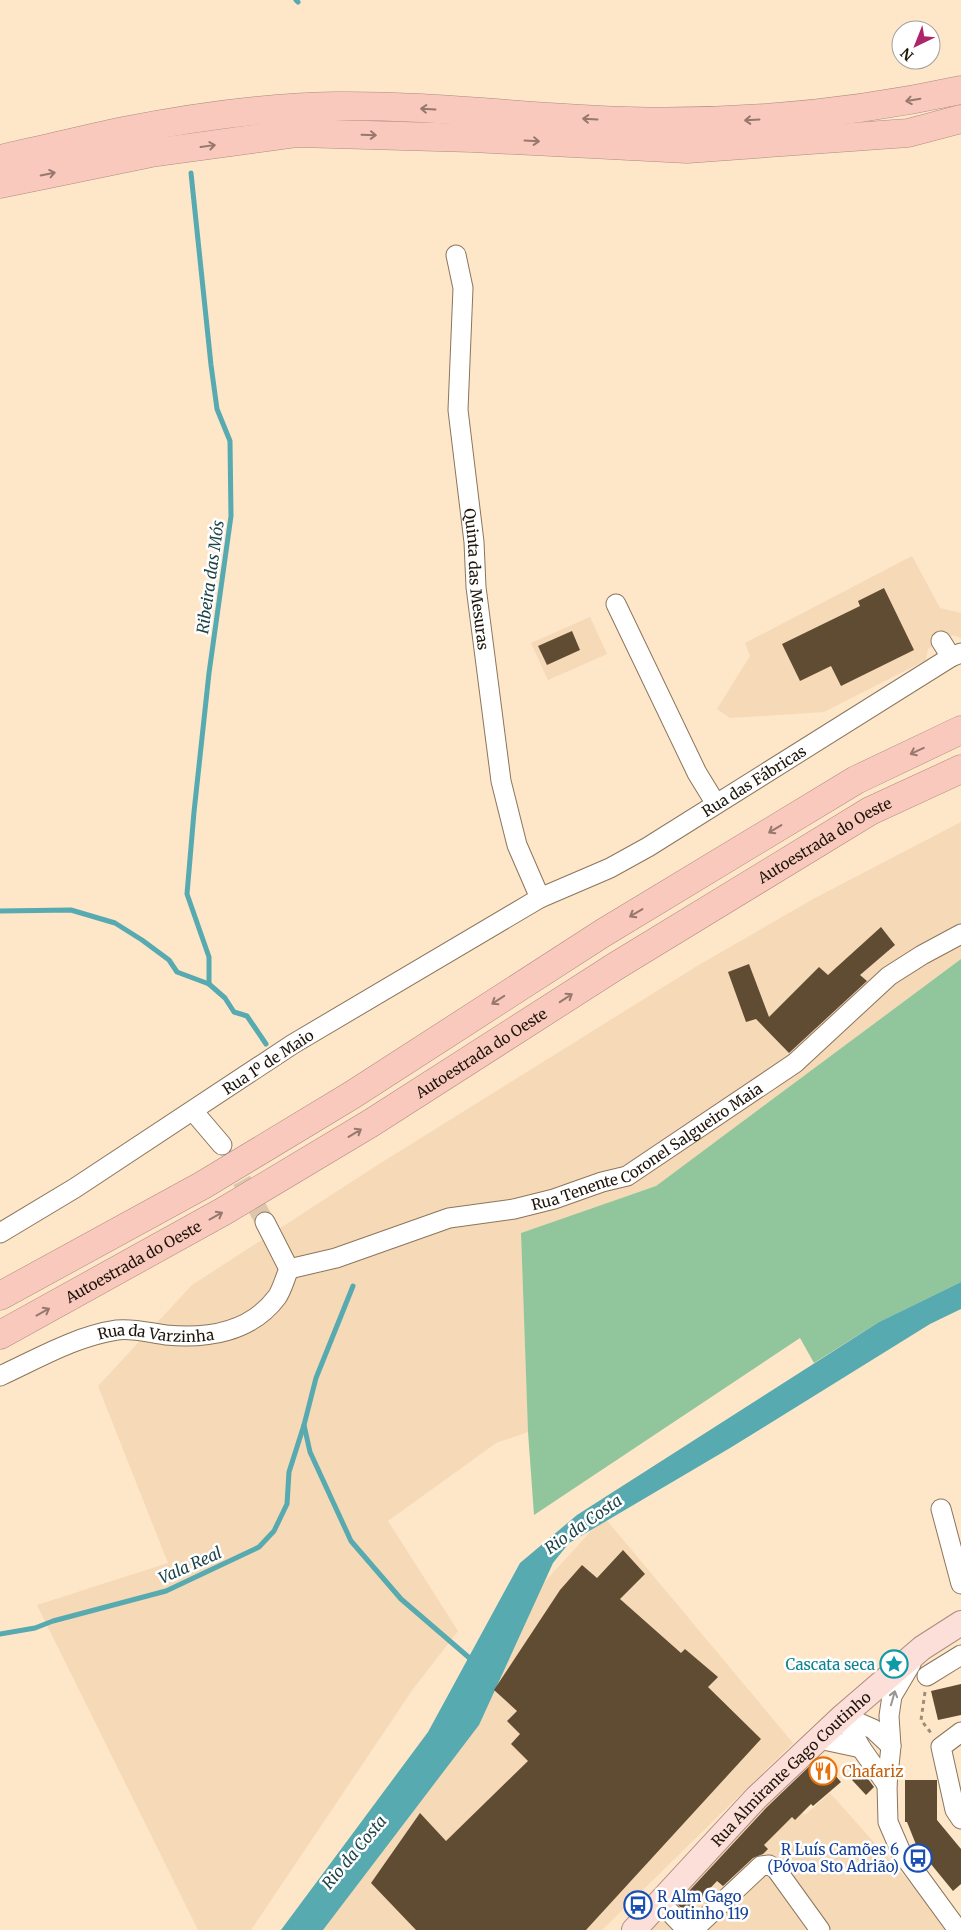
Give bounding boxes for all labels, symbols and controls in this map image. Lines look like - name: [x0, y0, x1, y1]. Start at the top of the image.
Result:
- north arrow: [891, 20, 941, 70]
- text: N: [897, 44, 917, 65]
- one-way arrow: [906, 96, 922, 106]
- one-way arrow: [420, 105, 436, 114]
- one-way arrow: [582, 114, 598, 123]
- one-way arrow: [744, 115, 760, 124]
- one-way arrow: [361, 130, 377, 140]
- one-way arrow: [523, 136, 539, 145]
- one-way arrow: [199, 140, 215, 150]
- one-way arrow: [39, 169, 55, 178]
- street label: Quinta das Mesuras: [460, 507, 494, 651]
- water label: Ribeira das Mós: [192, 519, 228, 635]
- street label: Rua das Fábricas: [698, 741, 809, 821]
- one-way arrow: [910, 747, 925, 756]
- street label: Autoestrada do Oeste: [753, 793, 894, 887]
- one-way arrow: [768, 825, 782, 835]
- one-way arrow: [629, 909, 643, 919]
- one-way arrow: [558, 993, 572, 1003]
- one-way arrow: [492, 996, 506, 1006]
- street label: Autoestrada do Oeste: [411, 1003, 550, 1102]
- street label: Rua 1º de Maio: [219, 1025, 317, 1099]
- street label: Rua Tenente Coronel Salgueiro Maia: [529, 1078, 766, 1214]
- one-way arrow: [347, 1127, 361, 1137]
- one-way arrow: [208, 1211, 223, 1221]
- street label: Autoestrada do Oeste: [61, 1216, 204, 1307]
- one-way arrow: [35, 1307, 50, 1316]
- street label: Rua da Varzinha: [96, 1320, 215, 1346]
- water label: Rio da Costa: [541, 1490, 625, 1558]
- water label: Vala Real: [155, 1542, 225, 1588]
- place icon: Cascata seca: [879, 1649, 909, 1679]
- place label: Cascata seca: [786, 1655, 875, 1674]
- street label: Rua Almirante Gago Coutinho: [707, 1687, 875, 1850]
- one-way arrow: [888, 1690, 898, 1706]
- restaurant icon: Chafariz: [808, 1756, 838, 1786]
- place label: Chafariz: [842, 1762, 903, 1781]
- water label: Rio da Costa: [318, 1811, 390, 1893]
- place label: R Luís Camões 6 (Póvoa Sto Adrião): [767, 1840, 899, 1876]
- bus stop icon: R Luís Camões 6 (Póvoa Sto Adrião): [903, 1843, 933, 1873]
- place label: R Alm Gago Coutinho 119: [657, 1887, 749, 1923]
- bus stop icon: R Alm Gago Coutinho 119: [623, 1890, 653, 1920]

